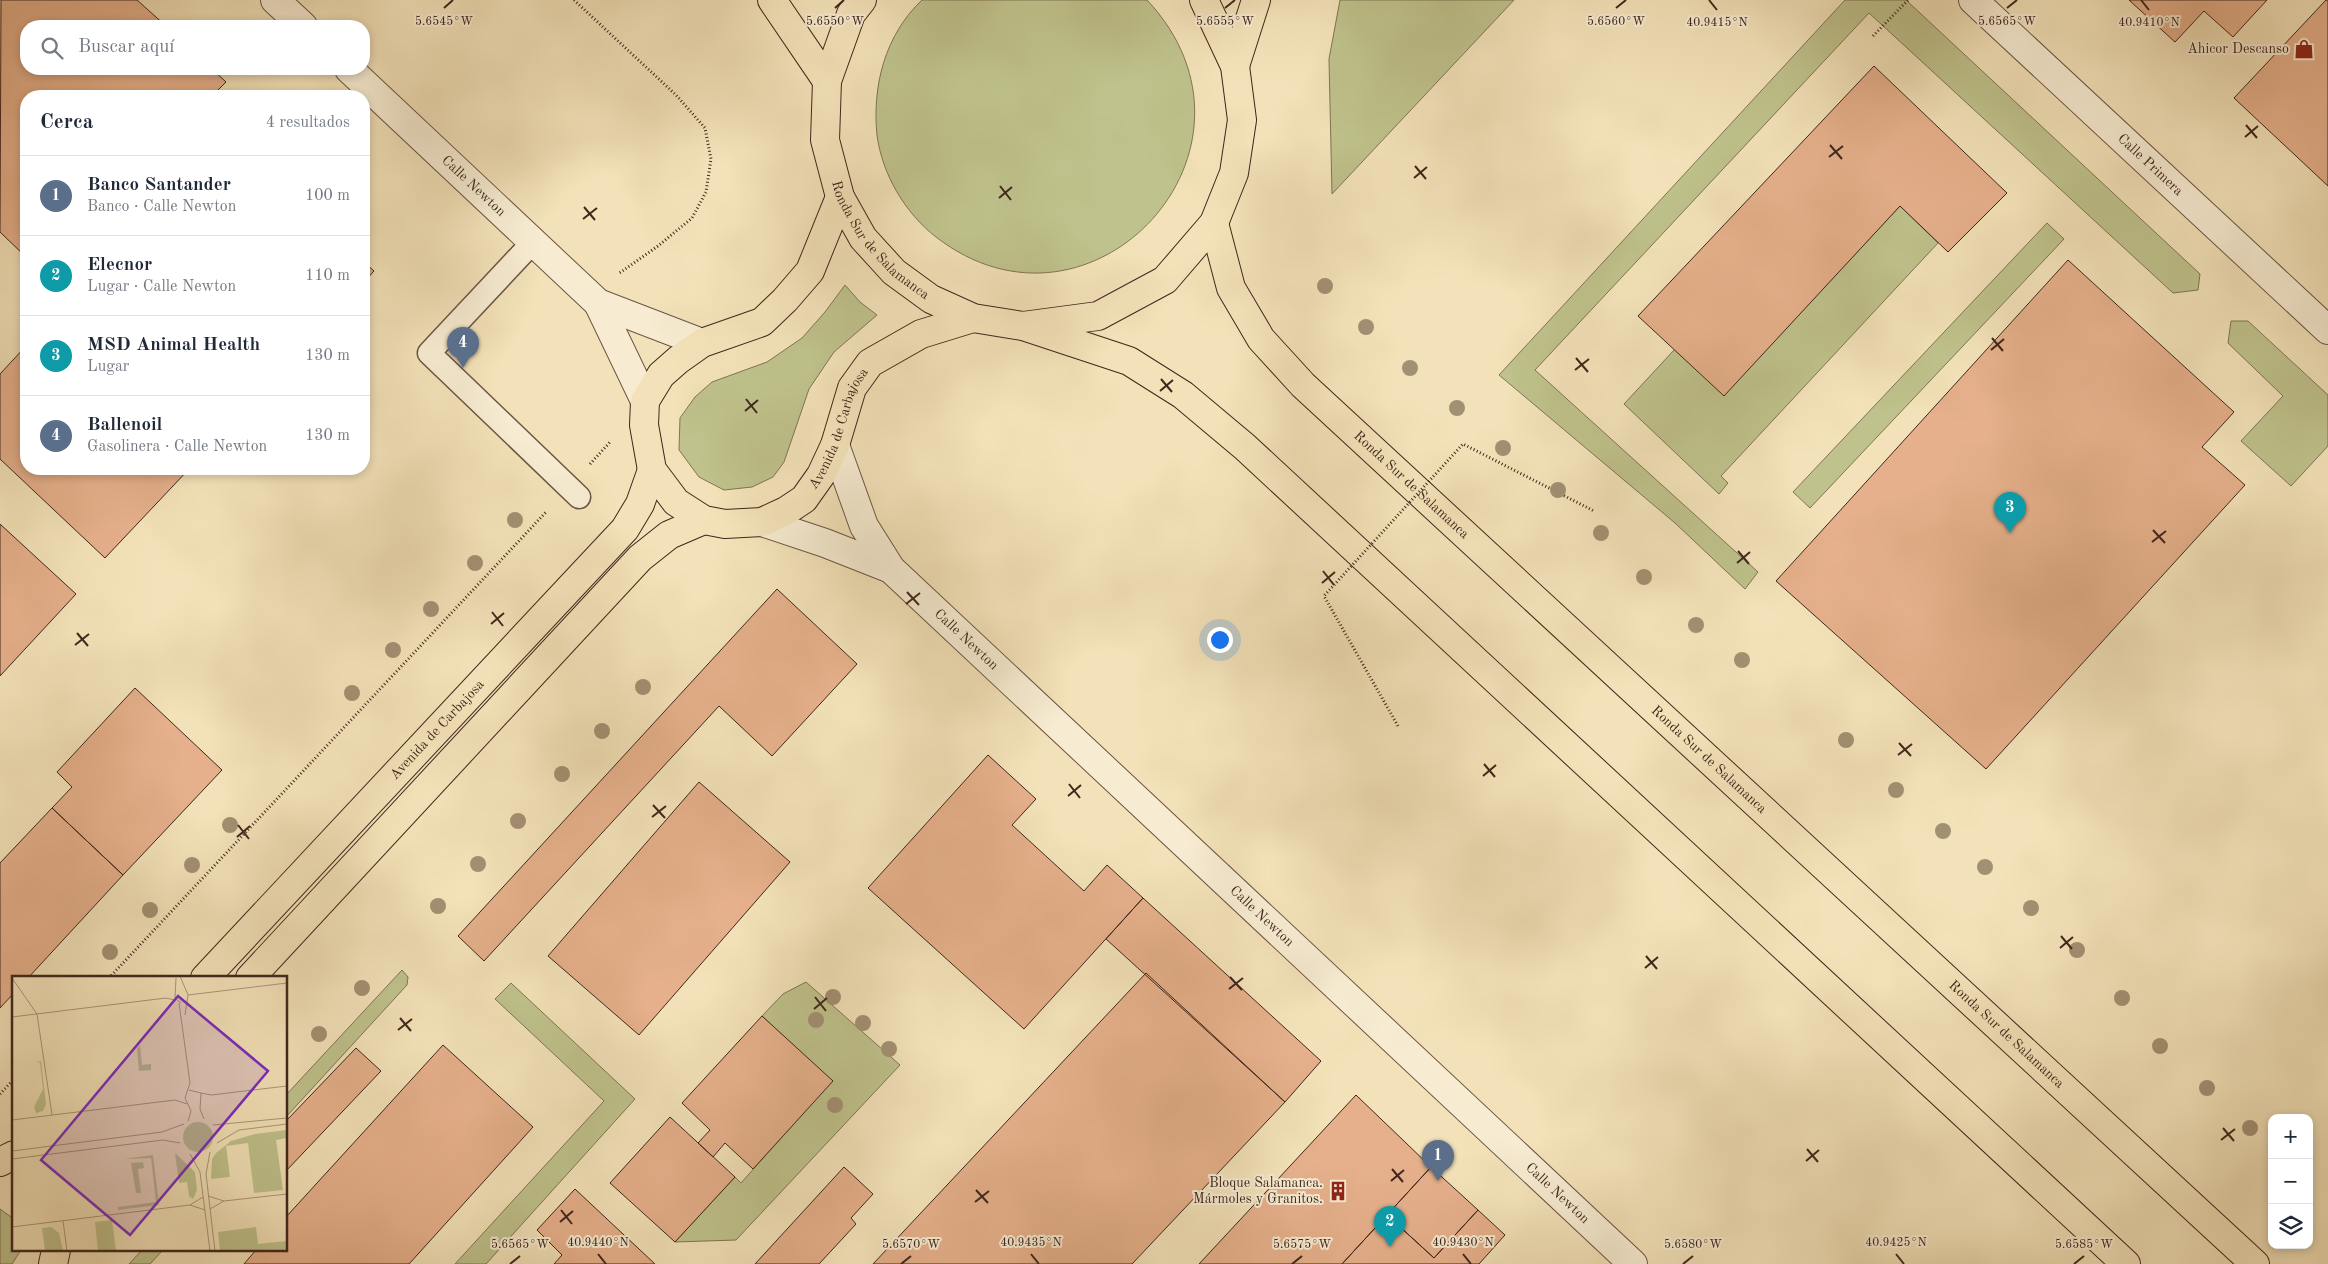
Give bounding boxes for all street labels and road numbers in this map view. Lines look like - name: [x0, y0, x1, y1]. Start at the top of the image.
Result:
- street label: Calle Primera: [2115, 131, 2186, 198]
- street label: Calle Newton: [439, 153, 509, 220]
- street label: Ronda Sur de Salamanca: [829, 179, 932, 302]
- street label: Avenida de Carbajosa: [806, 365, 871, 492]
- street label: Ronda Sur de Salamanca: [1351, 429, 1472, 541]
- street label: Calle Newton: [932, 606, 1001, 673]
- street label: Avenida de Carbajosa: [387, 677, 487, 782]
- street label: Ronda Sur de Salamanca: [1649, 703, 1769, 816]
- street label: Calle Newton: [1227, 883, 1297, 950]
- street label: Ronda Sur de Salamanca: [1946, 978, 2067, 1091]
- street label: Calle Newton: [1523, 1160, 1592, 1227]

